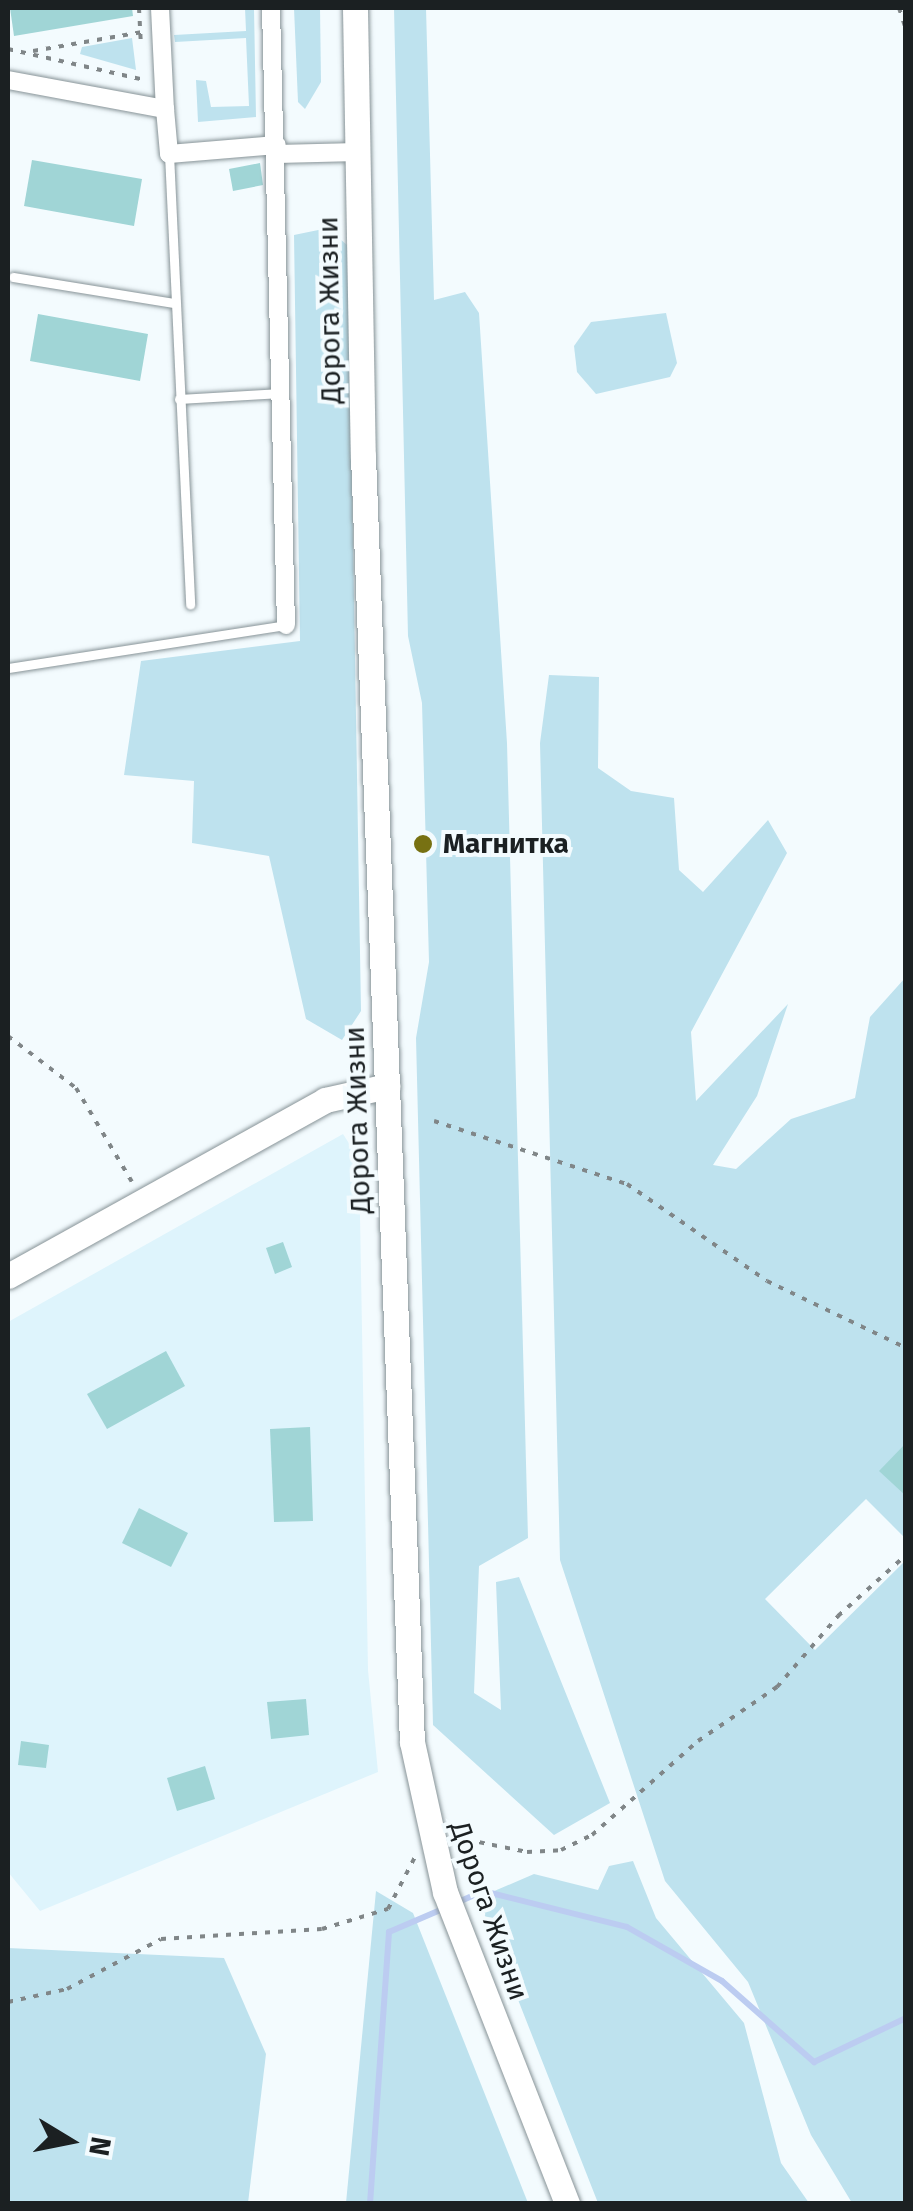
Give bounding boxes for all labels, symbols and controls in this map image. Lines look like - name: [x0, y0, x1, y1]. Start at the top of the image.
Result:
- street label: Дорога Жизни: [312, 216, 348, 404]
- place label: Магнитка: [443, 827, 569, 861]
- marker: Магнитка: [412, 833, 434, 855]
- street label: Дорога Жизни: [338, 1026, 378, 1214]
- street label: Дорога Жизни: [443, 1817, 535, 2005]
- north arrow: [20, 2091, 120, 2191]
- text: N: [82, 2134, 118, 2158]

